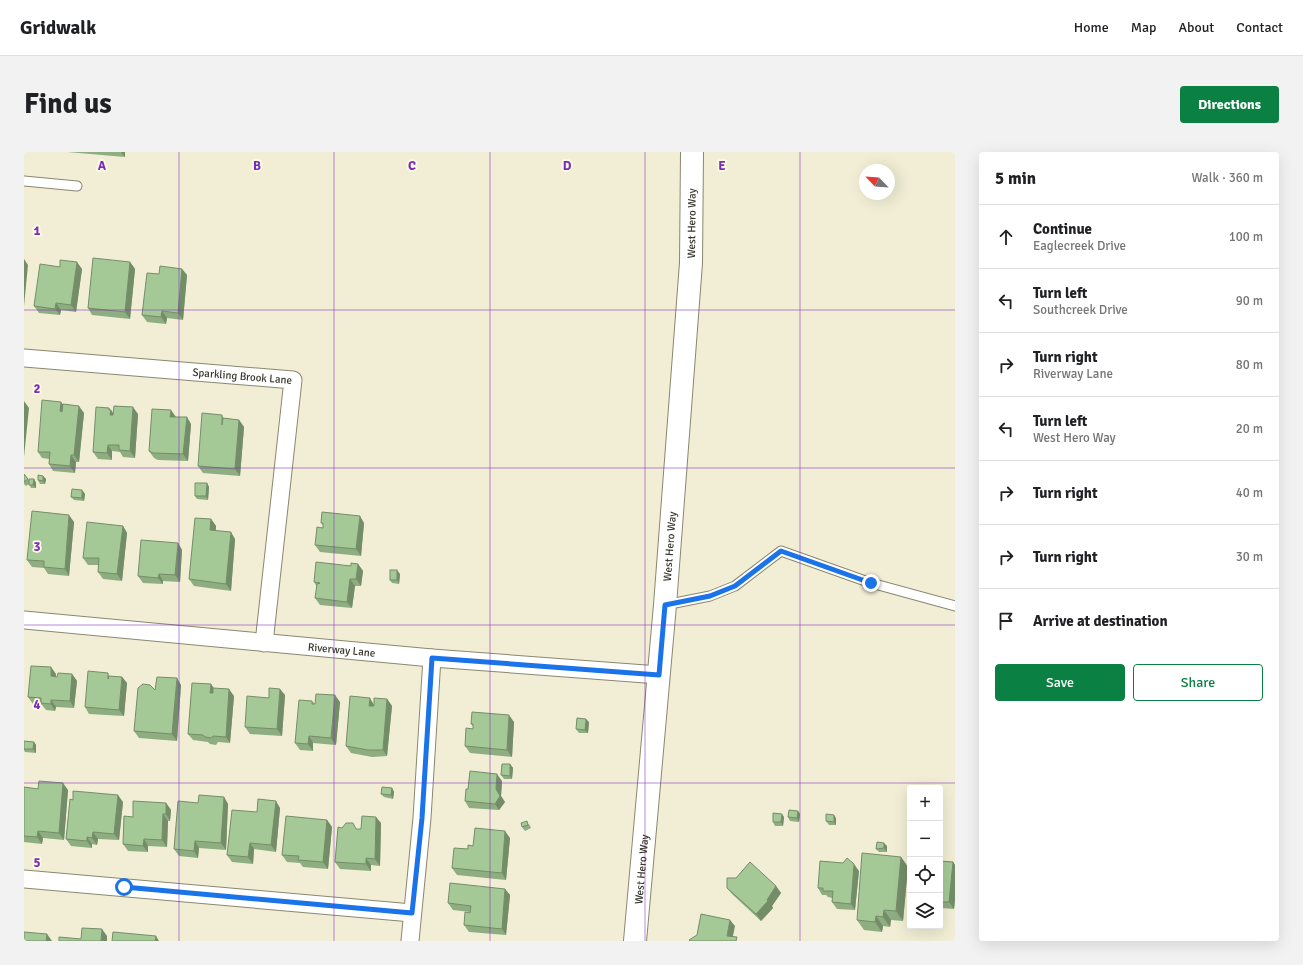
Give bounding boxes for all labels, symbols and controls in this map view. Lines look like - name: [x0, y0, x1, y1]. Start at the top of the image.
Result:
- text: Gridwalk: [20, 16, 96, 40]
- text: Home: [1074, 19, 1109, 36]
- text: Map: [1131, 19, 1156, 36]
- text: About: [1178, 19, 1214, 36]
- text: Contact: [1236, 19, 1283, 36]
- button: Directions: [1180, 86, 1279, 123]
- text: Find us: [24, 87, 112, 121]
- text: A: [98, 158, 107, 174]
- text: B: [253, 158, 261, 174]
- text: C: [408, 158, 416, 174]
- text: D: [563, 158, 572, 174]
- text: E: [718, 158, 726, 174]
- north arrow: [859, 164, 895, 200]
- text: 5 min: [995, 168, 1036, 189]
- text: Walk · 360 m: [1192, 170, 1263, 186]
- street label: West Hero Way: [685, 187, 699, 258]
- text: Continue: [1033, 220, 1092, 238]
- text: 1: [33, 223, 41, 239]
- icon: ahead: [995, 226, 1017, 248]
- text: 100 m: [1229, 229, 1263, 245]
- text: Eaglecreek Drive: [1033, 238, 1126, 254]
- text: Turn left: [1033, 284, 1087, 302]
- icon: left: [995, 290, 1017, 312]
- text: 90 m: [1236, 293, 1263, 309]
- text: Southcreek Drive: [1033, 302, 1128, 318]
- text: Turn right: [1033, 348, 1098, 366]
- icon: right: [995, 354, 1017, 376]
- text: 80 m: [1236, 357, 1263, 373]
- street label: Sparkling Brook Lane: [192, 366, 293, 387]
- text: Riverway Lane: [1033, 366, 1113, 382]
- text: 2: [33, 381, 41, 397]
- text: Turn left: [1033, 412, 1087, 430]
- icon: left: [995, 418, 1017, 440]
- text: 20 m: [1236, 421, 1263, 437]
- text: West Hero Way: [1033, 430, 1116, 446]
- icon: right: [995, 482, 1017, 504]
- text: Turn right: [1033, 484, 1098, 502]
- text: 40 m: [1236, 485, 1263, 501]
- street label: West Hero Way: [661, 510, 679, 582]
- text: 3: [33, 539, 41, 555]
- icon: right: [995, 546, 1017, 568]
- text: Turn right: [1033, 548, 1098, 566]
- text: 30 m: [1236, 549, 1263, 565]
- route end: [862, 574, 880, 592]
- icon: arrive: [995, 610, 1017, 632]
- text: Arrive at destination: [1033, 612, 1168, 630]
- street label: Riverway Lane: [307, 640, 376, 660]
- button: Save: [995, 664, 1125, 701]
- button: Share: [1133, 664, 1263, 701]
- text: 4: [33, 697, 41, 713]
- map controls: [907, 785, 943, 929]
- button: +: [907, 785, 943, 821]
- button: −: [907, 821, 943, 857]
- street label: West Hero Way: [632, 833, 652, 905]
- text: 5: [33, 855, 41, 871]
- button: locate: [907, 857, 943, 893]
- route start: [115, 878, 133, 896]
- button: layers: [907, 893, 943, 929]

